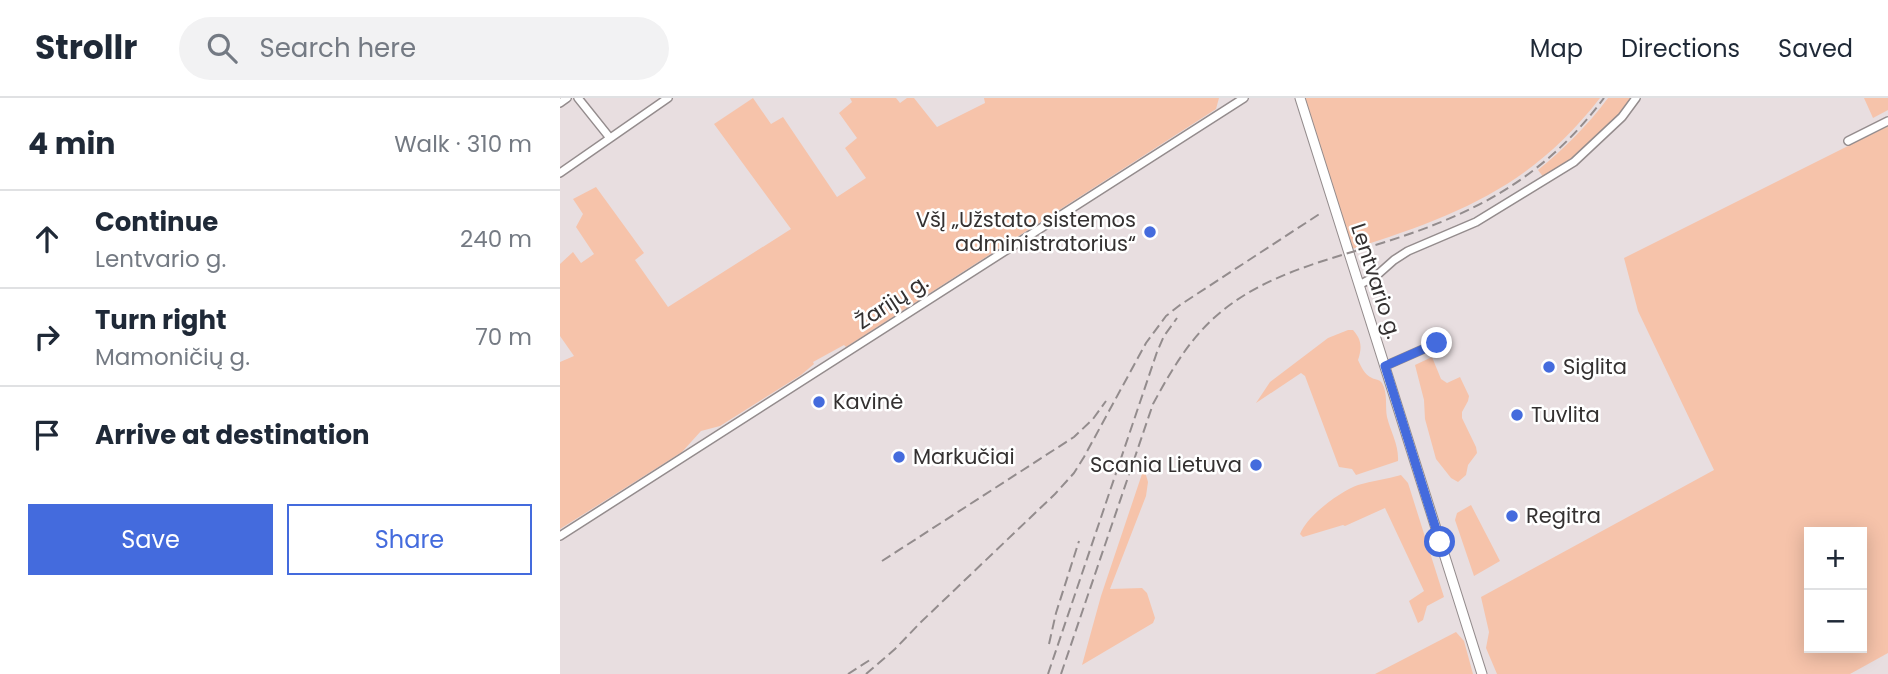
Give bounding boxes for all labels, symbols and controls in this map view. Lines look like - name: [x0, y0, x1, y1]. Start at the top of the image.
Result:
- search box: [179, 17, 669, 80]
- text: Strollr: [35, 24, 137, 71]
- icon: search: [203, 29, 241, 67]
- text: Search here: [259, 30, 416, 66]
- text: Map: [1530, 32, 1583, 65]
- text: Directions: [1621, 32, 1740, 65]
- text: Saved: [1778, 32, 1853, 65]
- text: 4 min: [28, 122, 116, 165]
- text: Walk · 310 m: [394, 128, 532, 160]
- text: Continue: [95, 204, 218, 240]
- place label: VšĮ „Užstato sistemos administratorius“: [916, 205, 1136, 258]
- street label: Lentvario g.: [1344, 219, 1409, 342]
- icon: ahead: [28, 220, 66, 258]
- text: 240 m: [460, 223, 532, 255]
- marker: VšĮ „Užstato sistemos administratorius“: [1142, 224, 1158, 240]
- text: Lentvario g.: [95, 243, 226, 275]
- street label: Žarijų g.: [850, 267, 934, 336]
- text: Turn right: [95, 302, 227, 338]
- icon: right: [28, 318, 66, 356]
- text: 70 m: [475, 321, 532, 353]
- route end: [1421, 327, 1452, 358]
- text: Mamoničių g.: [95, 341, 250, 373]
- place label: Siglita: [1563, 352, 1627, 381]
- marker: Siglita: [1541, 359, 1557, 375]
- place label: Kavinė: [833, 387, 903, 416]
- marker: Kavinė: [811, 394, 827, 410]
- place label: Tuvlita: [1531, 400, 1600, 429]
- marker: Tuvlita: [1509, 407, 1525, 423]
- icon: arrive: [28, 416, 66, 454]
- text: Arrive at destination: [95, 417, 370, 453]
- place label: Markučiai: [913, 442, 1015, 471]
- marker: Markučiai: [891, 449, 907, 465]
- place label: Scania Lietuva: [1090, 450, 1242, 479]
- marker: Scania Lietuva: [1248, 457, 1264, 473]
- place label: Regitra: [1526, 501, 1601, 530]
- button: Save: [28, 504, 273, 575]
- button: Share: [287, 504, 532, 575]
- marker: Regitra: [1504, 508, 1520, 524]
- route start: [1424, 526, 1455, 557]
- map controls: [1804, 527, 1867, 653]
- button: +: [1804, 527, 1867, 590]
- button: −: [1804, 590, 1867, 653]

